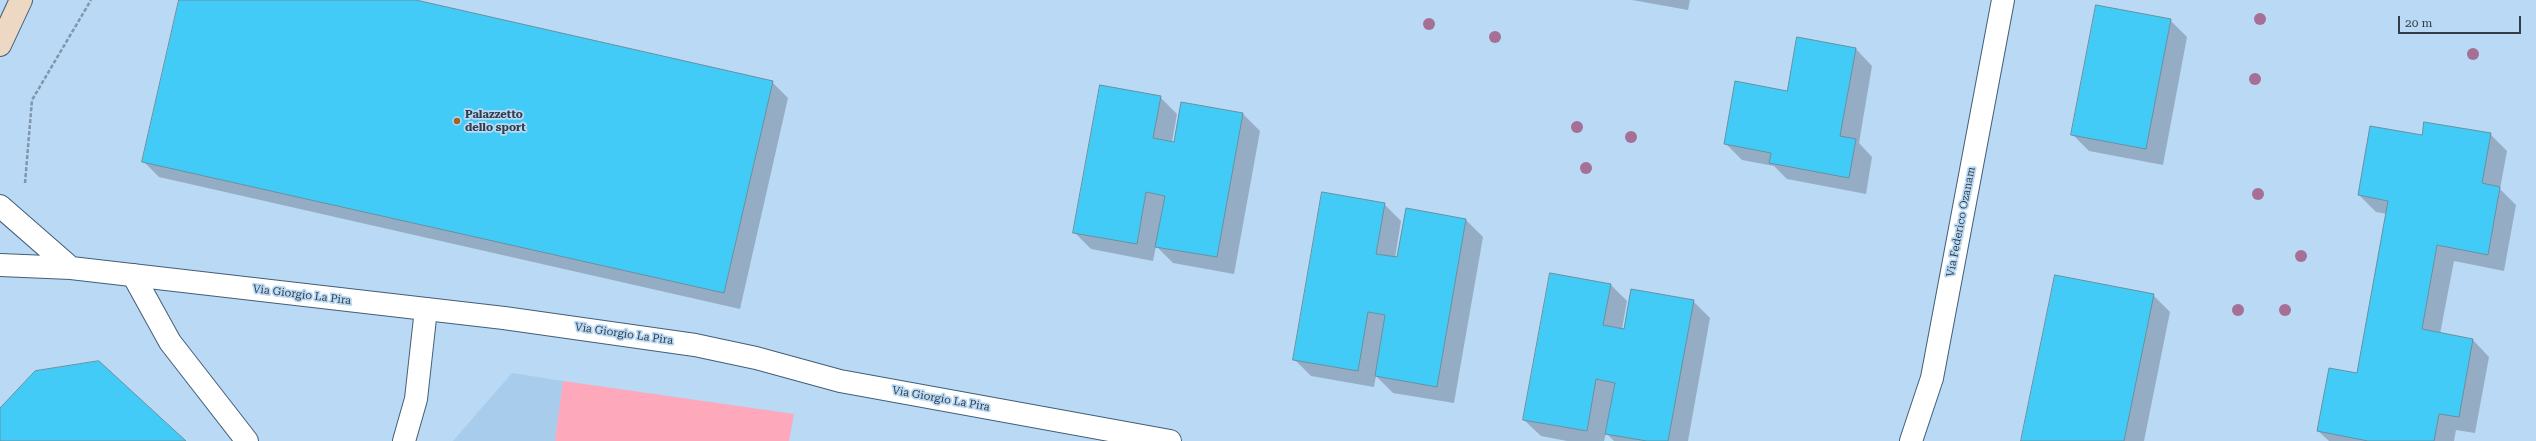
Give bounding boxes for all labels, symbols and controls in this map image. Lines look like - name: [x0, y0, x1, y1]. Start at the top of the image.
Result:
- scale bar: [2400, 8, 2523, 34]
- text: 20 m: [2405, 16, 2432, 30]
- place label: Palazzetto dello sport: [465, 108, 526, 134]
- marker: Palazzetto dello sport: [452, 116, 462, 126]
- street label: Via Federico Ozanam: [1944, 166, 1978, 278]
- street label: Via Giorgio La Pira: [252, 282, 352, 308]
- street label: Via Giorgio La Pira: [574, 321, 674, 347]
- street label: Via Giorgio La Pira: [891, 384, 991, 414]

